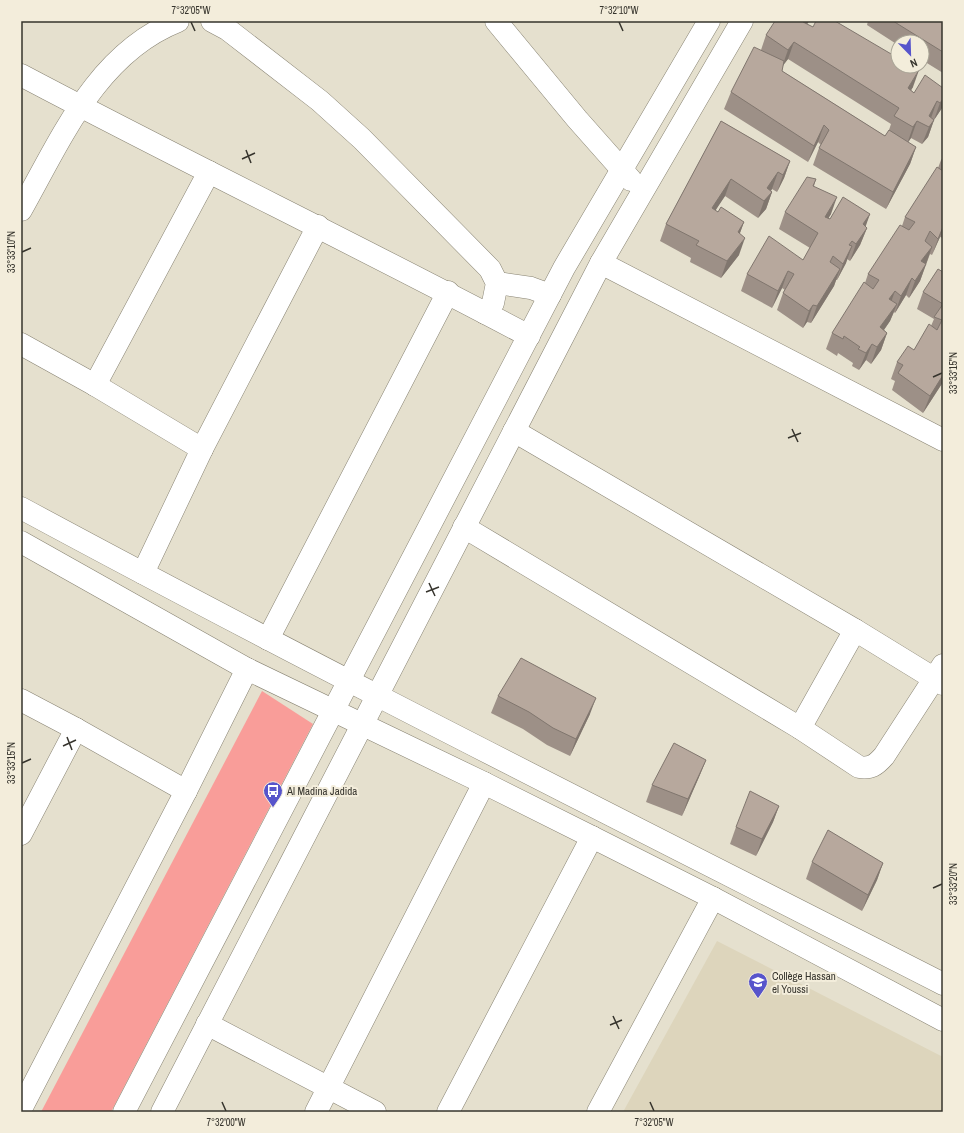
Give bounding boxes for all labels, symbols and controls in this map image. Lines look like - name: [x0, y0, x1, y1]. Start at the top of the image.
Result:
- text: 7°32'05"W: [171, 4, 211, 17]
- text: 7°32'10"W: [599, 4, 639, 17]
- north arrow: [890, 34, 930, 74]
- text: N: [908, 55, 920, 71]
- text: 33°33'10"N: [5, 231, 18, 273]
- text: 33°33'15"N: [947, 352, 960, 394]
- text: 33°33'15"N: [5, 742, 18, 784]
- bus stop icon: Al Madina Jadida: [262, 780, 284, 808]
- place label: Al Madina Jadida: [286, 784, 357, 798]
- text: 33°33'20"N: [947, 863, 960, 905]
- place label: Collège Hassan el Youssi: [772, 969, 836, 996]
- school or university icon: Collège Hassan el Youssi: [747, 971, 769, 999]
- text: 7°32'00"W: [206, 1116, 246, 1129]
- text: 7°32'05"W: [634, 1116, 674, 1129]

